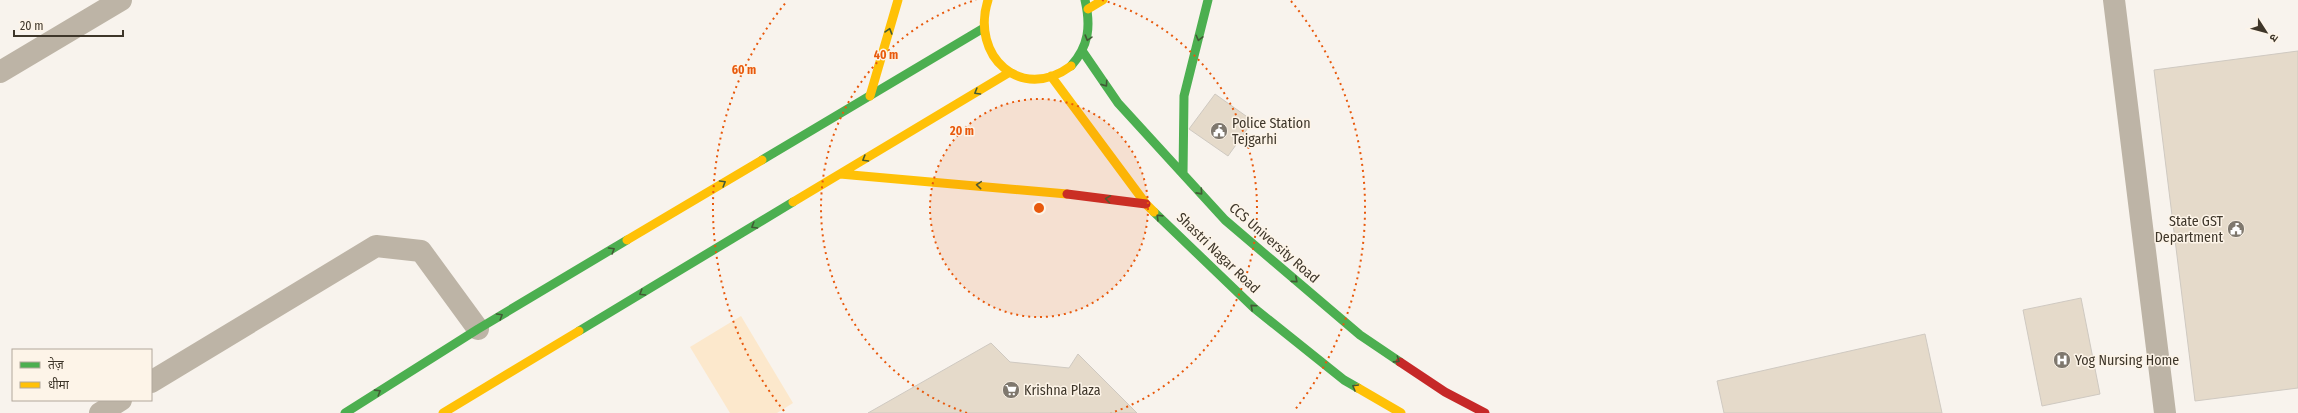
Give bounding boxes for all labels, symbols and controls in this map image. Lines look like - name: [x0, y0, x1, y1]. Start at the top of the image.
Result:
- scale bar: [14, 12, 123, 38]
- north arrow: [2246, 12, 2286, 52]
- text: 20 m: [20, 19, 44, 33]
- one-way arrow: [884, 28, 893, 35]
- text: उ: [2266, 31, 2281, 44]
- one-way arrow: [1084, 34, 1093, 41]
- one-way arrow: [1195, 34, 1204, 41]
- text: 40 m: [874, 48, 898, 62]
- text: 60 m: [732, 63, 756, 77]
- one-way arrow: [1100, 80, 1108, 87]
- one-way arrow: [974, 88, 981, 95]
- place label: Police Station Tejgarhi: [1232, 115, 1311, 148]
- public building icon: Police Station Tejgarhi: [1209, 121, 1229, 141]
- text: 20 m: [949, 124, 974, 138]
- one-way arrow: [862, 154, 869, 162]
- one-way arrow: [976, 180, 982, 189]
- one-way arrow: [719, 181, 726, 188]
- one-way arrow: [1195, 187, 1203, 195]
- one-way arrow: [1105, 195, 1111, 204]
- street label: CCS University Road: [1226, 199, 1322, 287]
- centre of rings: [1032, 201, 1046, 215]
- street label: Shastri Nagar Road: [1173, 209, 1263, 297]
- place label: State GST Department: [2155, 213, 2224, 246]
- one-way arrow: [1156, 214, 1164, 221]
- public building icon: State GST Department: [2226, 219, 2246, 239]
- one-way arrow: [751, 221, 758, 228]
- one-way arrow: [607, 247, 615, 254]
- one-way arrow: [1291, 276, 1298, 283]
- one-way arrow: [639, 288, 646, 295]
- one-way arrow: [1250, 304, 1258, 311]
- one-way arrow: [496, 313, 503, 321]
- legend: [12, 349, 152, 401]
- hospital icon: Yog Nursing Home: [2052, 350, 2072, 370]
- place label: Yog Nursing Home: [2075, 352, 2179, 369]
- one-way arrow: [1393, 355, 1400, 362]
- text: तेज़: [48, 357, 65, 372]
- text: धीमा: [48, 377, 70, 392]
- supermarket icon: Krishna Plaza: [1001, 380, 1021, 400]
- place label: Krishna Plaza: [1024, 382, 1101, 399]
- one-way arrow: [1352, 384, 1359, 391]
- one-way arrow: [374, 389, 381, 397]

